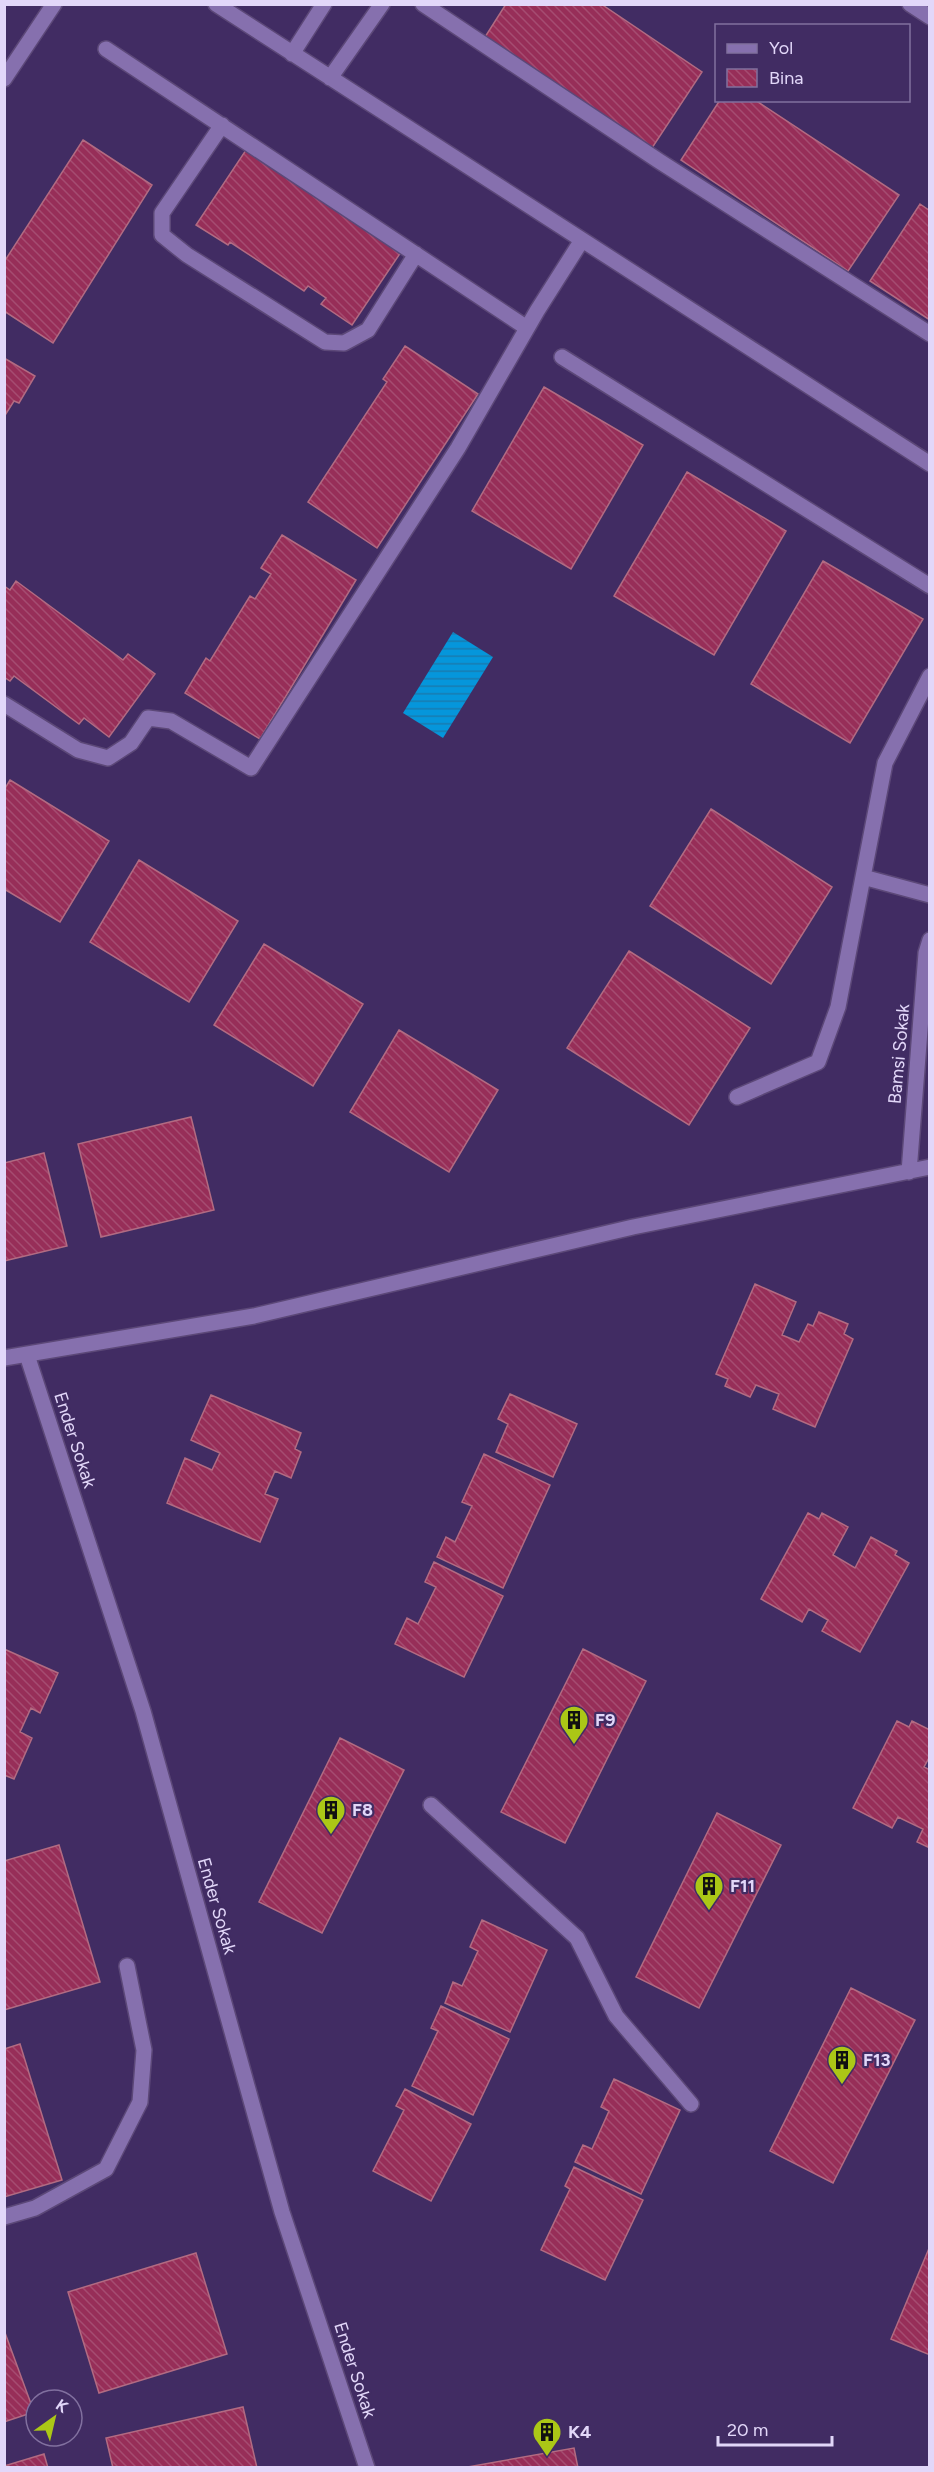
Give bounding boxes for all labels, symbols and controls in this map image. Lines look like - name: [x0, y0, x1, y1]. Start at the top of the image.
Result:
- legend: [715, 24, 910, 102]
- text: Yol: [769, 37, 793, 59]
- text: Bina: [769, 67, 803, 89]
- street label: Bamsi Sokak: [884, 1003, 914, 1105]
- street label: Ender Sokak: [49, 1389, 101, 1491]
- building icon: F9: [558, 1704, 590, 1746]
- place label: F9: [595, 1709, 615, 1731]
- building icon: F8: [315, 1794, 347, 1836]
- place label: F8: [352, 1799, 373, 1821]
- street label: Ender Sokak: [193, 1855, 241, 1957]
- building icon: F11: [693, 1870, 725, 1912]
- place label: F11: [730, 1875, 755, 1897]
- building icon: F13: [826, 2044, 858, 2086]
- place label: F13: [863, 2049, 891, 2071]
- street label: Ender Sokak: [329, 2319, 381, 2421]
- north arrow: [24, 2388, 84, 2448]
- text: K: [52, 2395, 72, 2417]
- scale bar: [718, 2409, 832, 2447]
- building icon: K4: [531, 2416, 563, 2458]
- text: 20 m: [727, 2419, 768, 2441]
- place label: K4: [568, 2421, 591, 2443]

